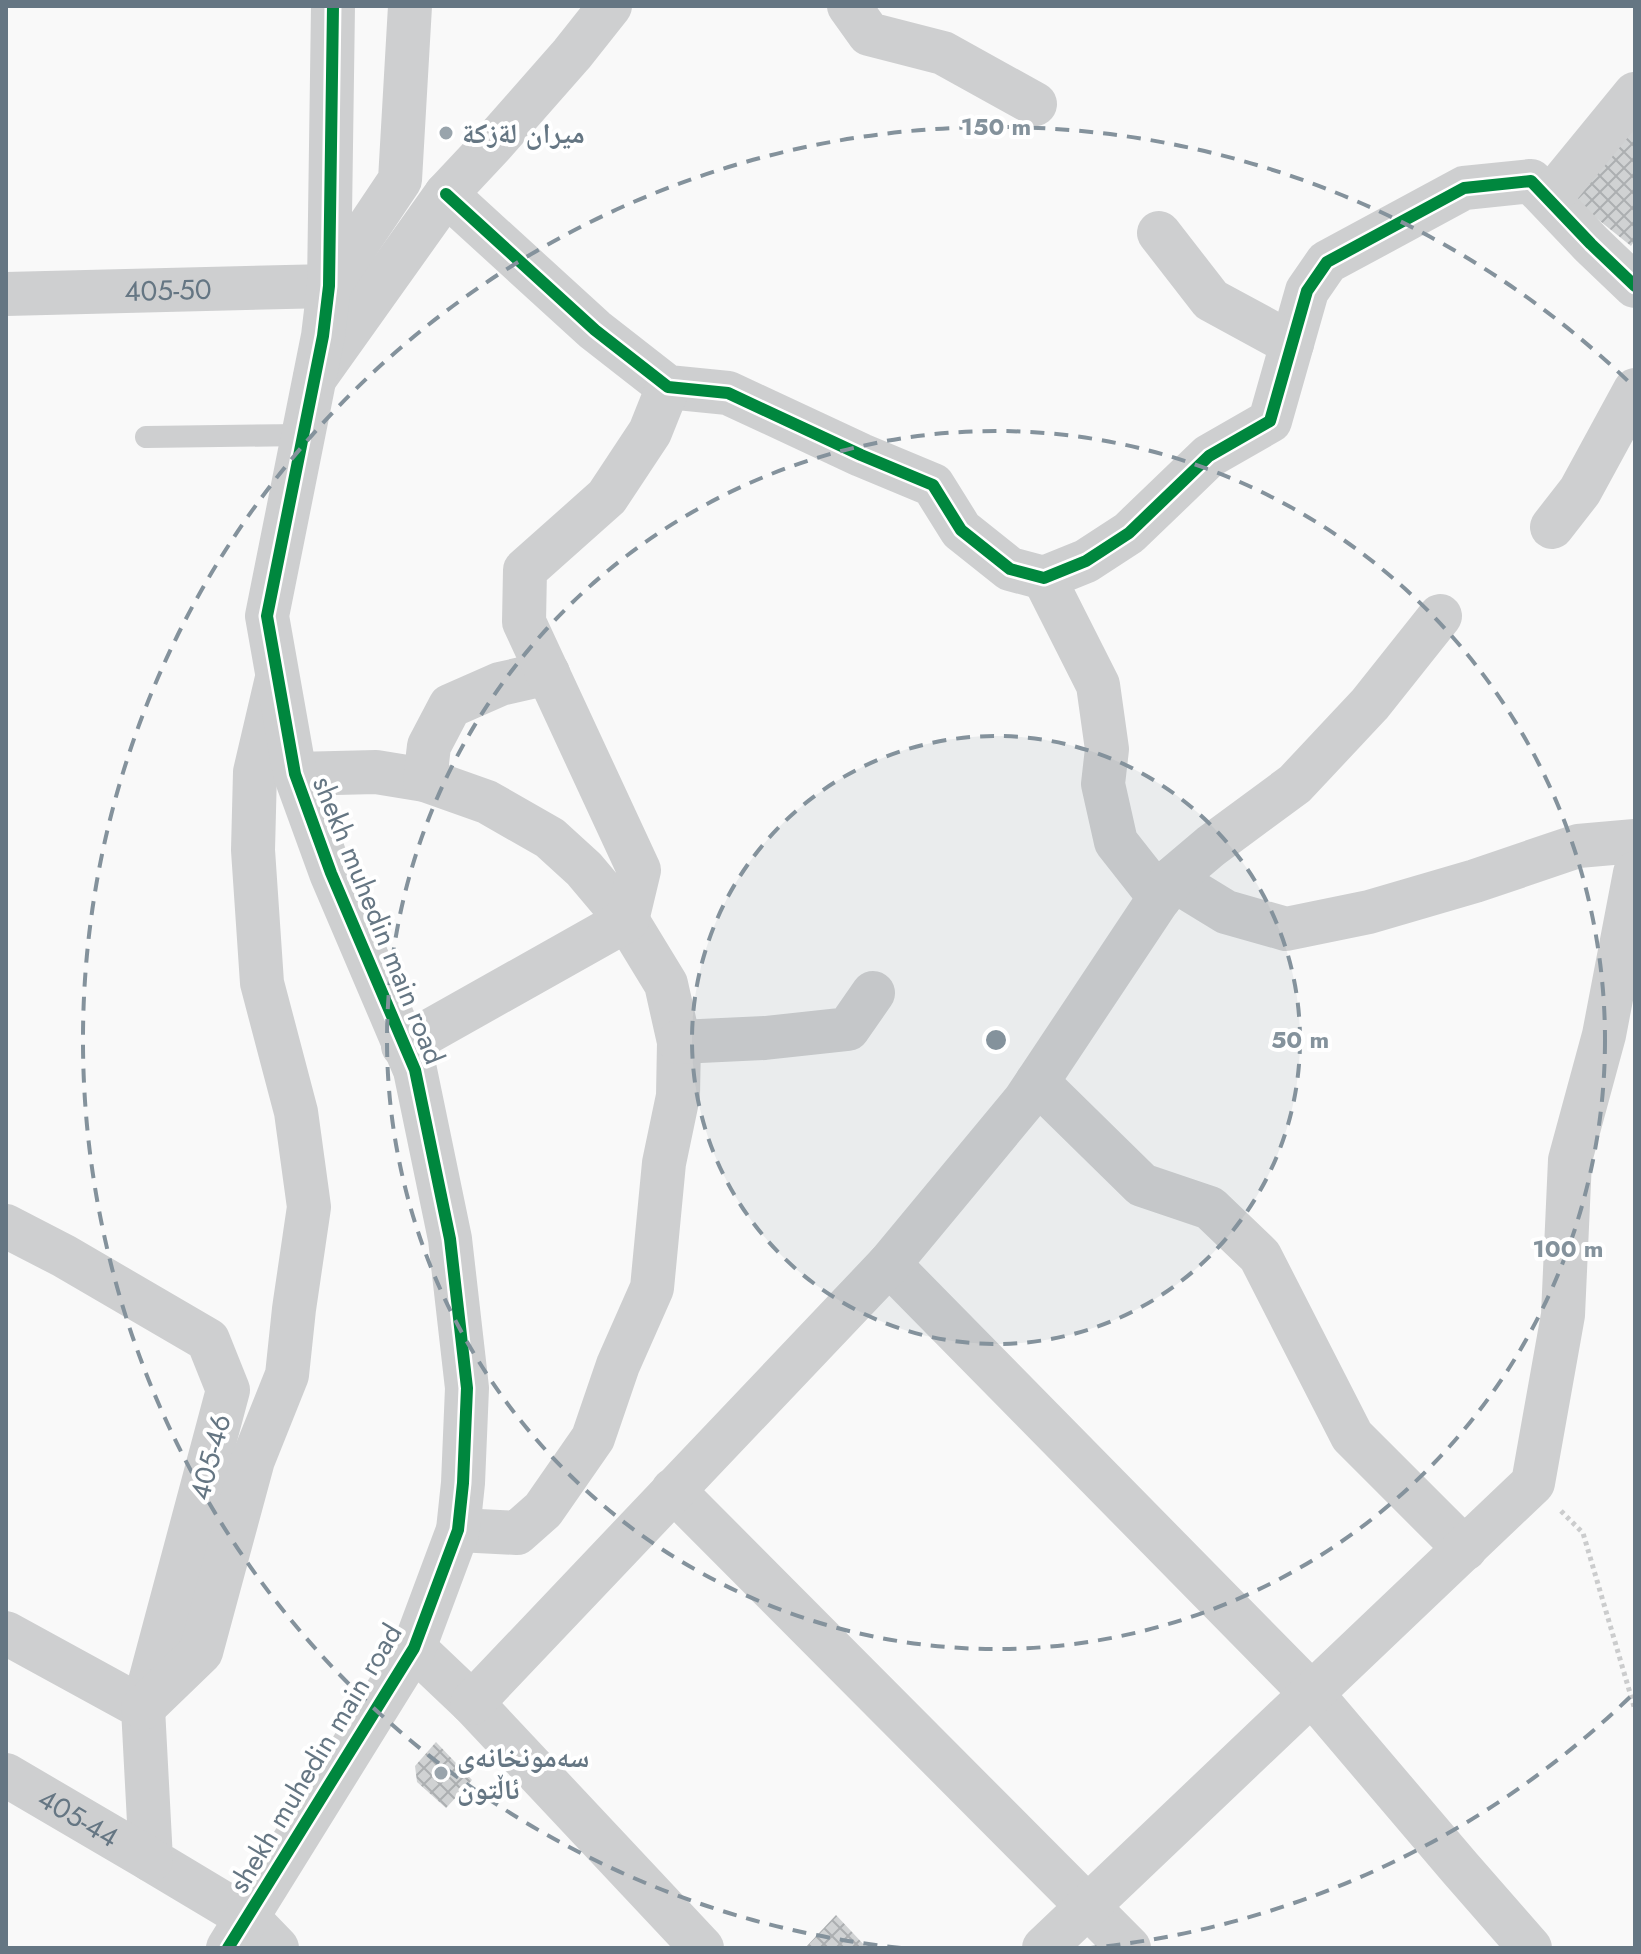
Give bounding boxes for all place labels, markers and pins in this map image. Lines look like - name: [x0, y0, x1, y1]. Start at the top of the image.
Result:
- place label: ميران لةزكة: [462, 113, 585, 154]
- marker: ميران لةزكة: [437, 124, 455, 142]
- centre of rings: [982, 1026, 1010, 1054]
- place label: سەمونخانەی ئاڵتون: [457, 1737, 589, 1810]
- marker: سەمونخانەی ئاڵتون: [432, 1764, 450, 1782]

